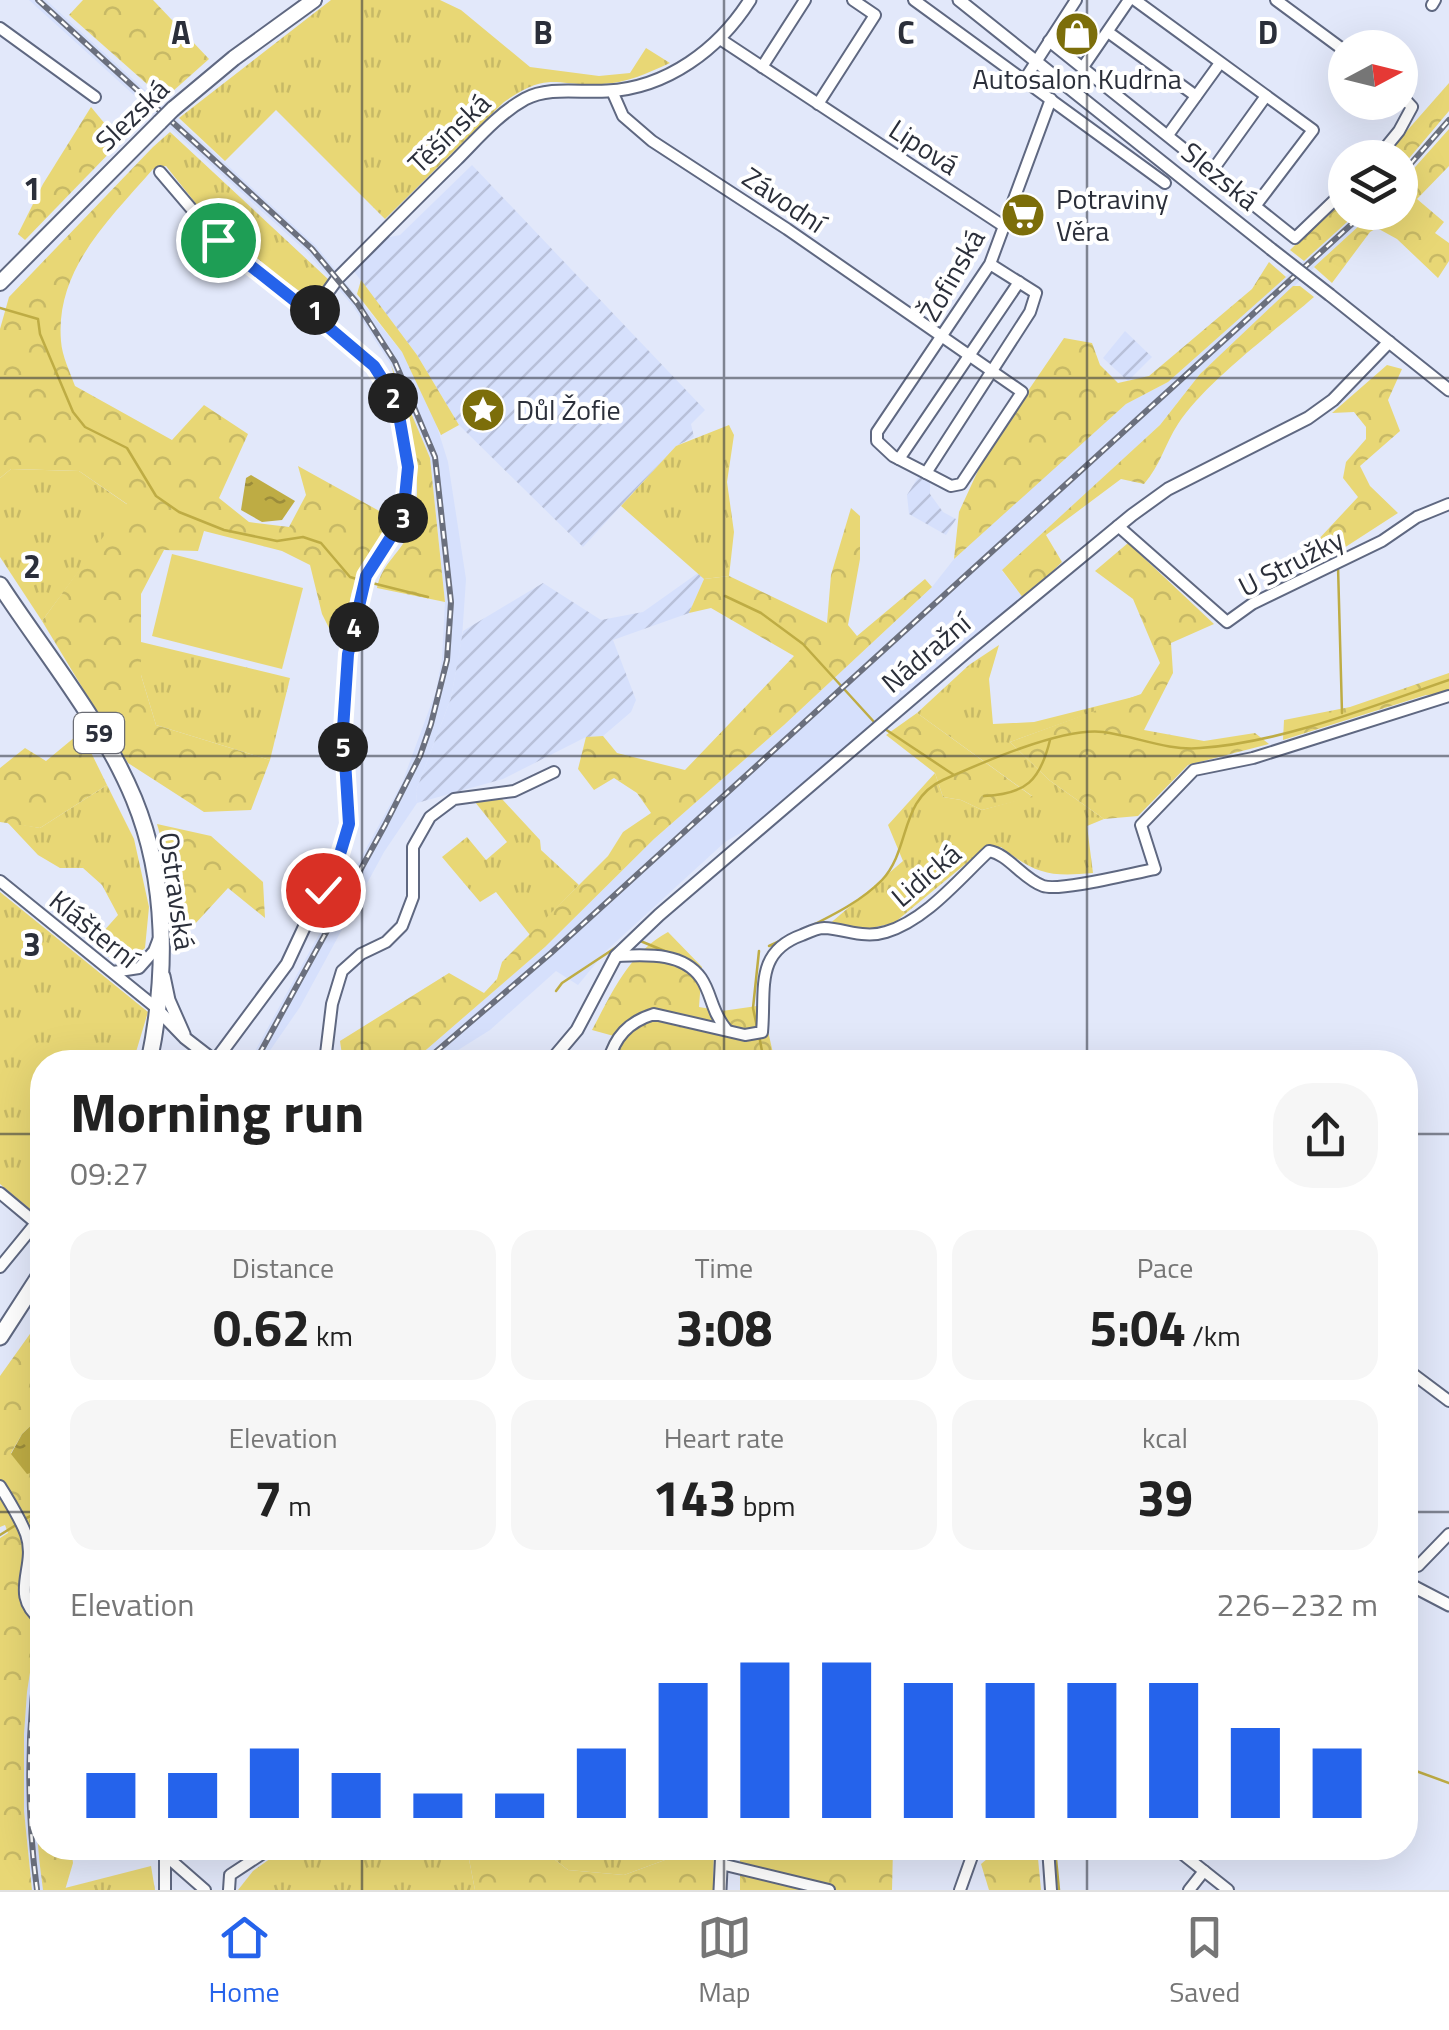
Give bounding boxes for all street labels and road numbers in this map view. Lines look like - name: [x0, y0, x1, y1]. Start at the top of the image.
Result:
- street label: Slezská: [85, 68, 179, 161]
- street label: Těšínská: [397, 82, 500, 183]
- street label: Lipová: [881, 108, 968, 185]
- street label: Slezská: [1172, 131, 1268, 220]
- street label: Závodní: [734, 156, 836, 244]
- street label: Žofinská: [908, 221, 995, 329]
- street label: U Stružky: [1231, 518, 1351, 607]
- street label: Nádražní: [871, 601, 981, 703]
- road number: 59: [74, 713, 124, 753]
- street label: Ostravská: [148, 829, 207, 953]
- street label: Lidická: [881, 832, 970, 917]
- street label: Klášterní: [40, 879, 150, 979]

